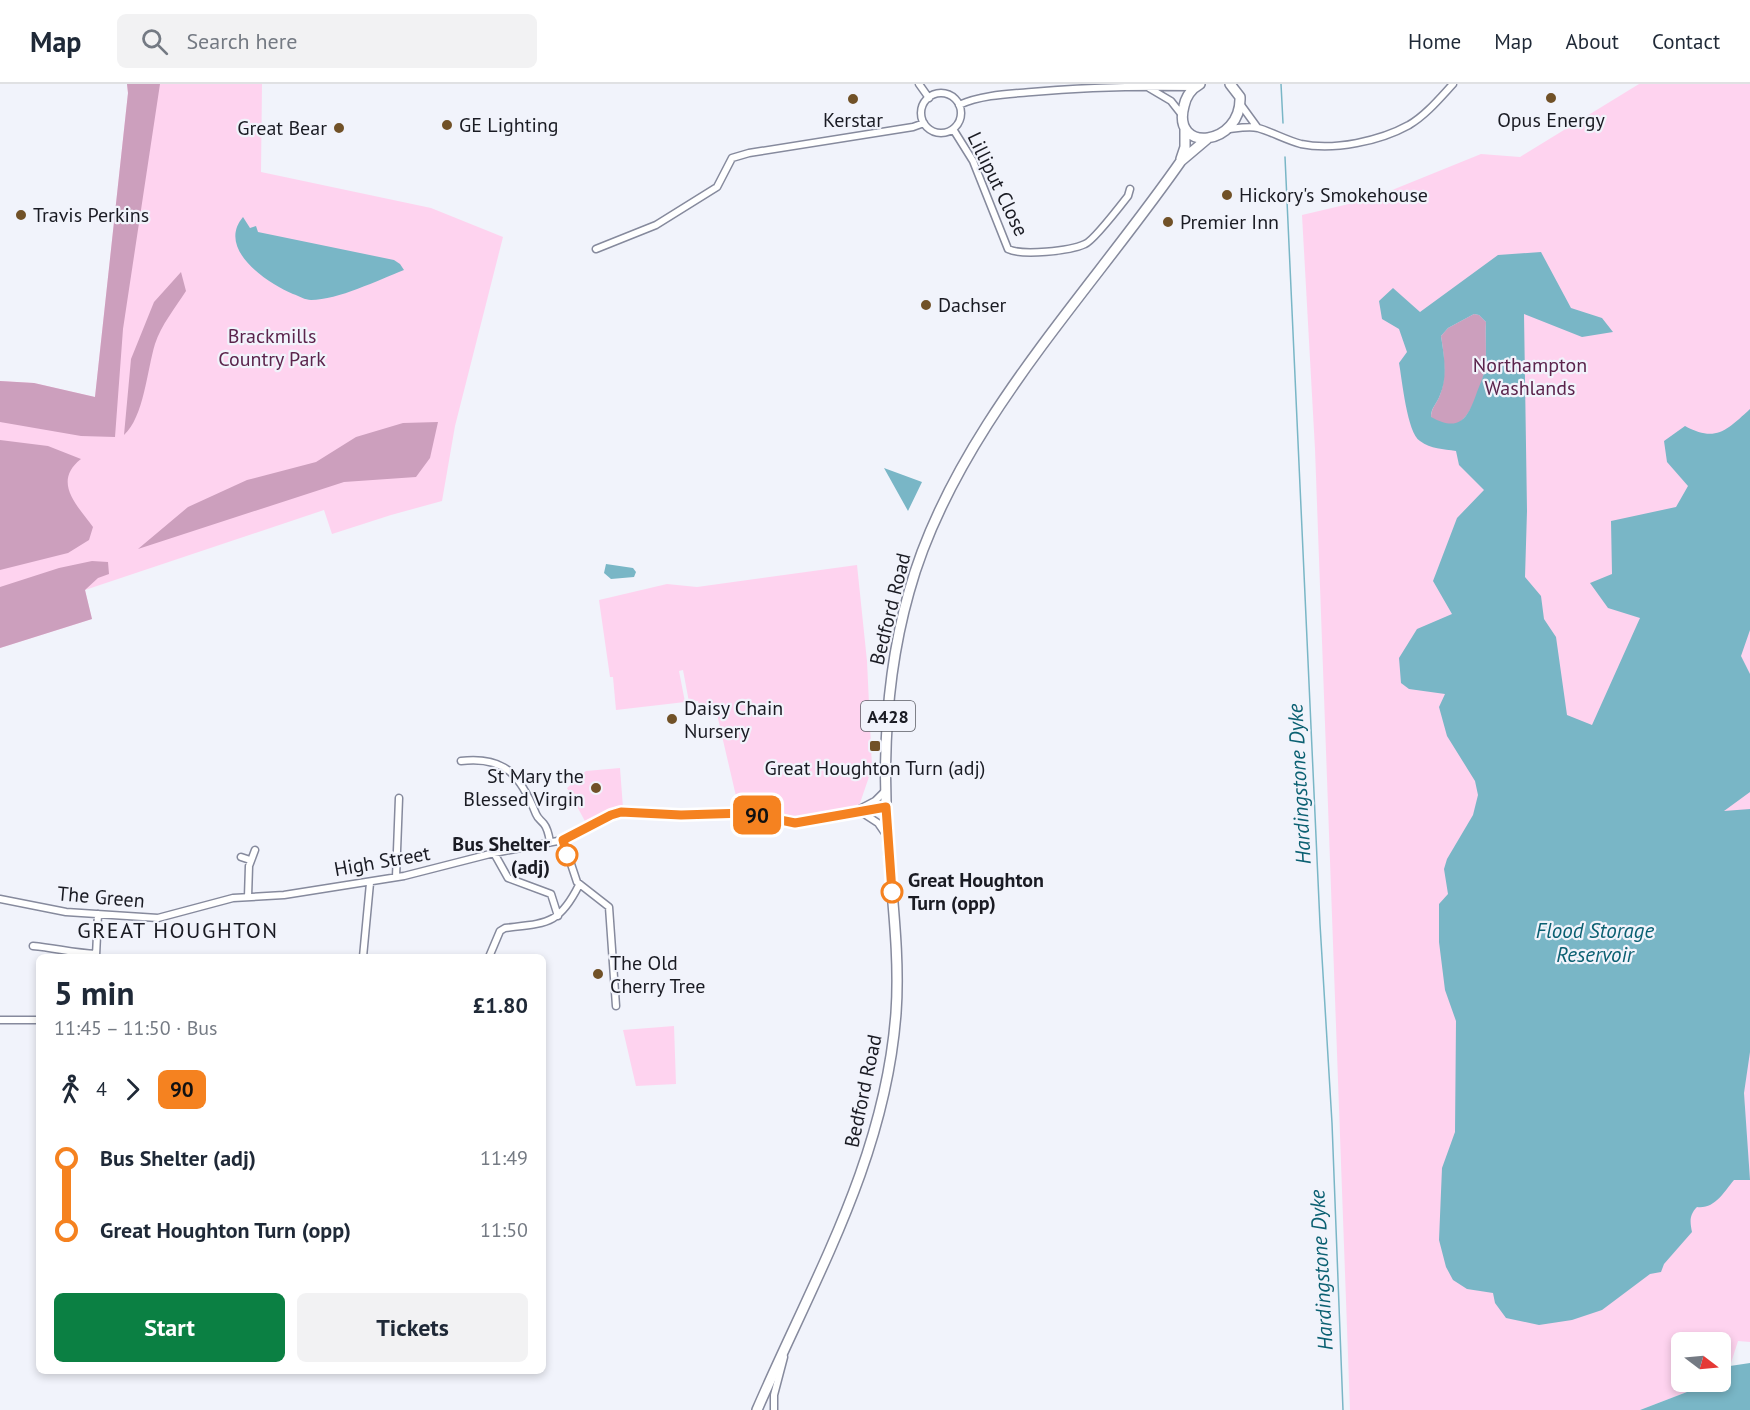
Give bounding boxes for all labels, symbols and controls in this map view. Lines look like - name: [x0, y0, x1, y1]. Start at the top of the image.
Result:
- search box: [117, 14, 537, 68]
- text: Map: [30, 23, 81, 60]
- icon: search: [138, 25, 171, 58]
- text: Search here: [186, 27, 297, 55]
- text: Home: [1408, 28, 1461, 55]
- text: Map: [1494, 28, 1533, 55]
- text: About: [1566, 28, 1619, 55]
- text: Contact: [1652, 28, 1720, 55]
- marker: Opus Energy: [1544, 91, 1558, 105]
- marker: Kerstar: [846, 92, 860, 106]
- place label: Kerstar: [823, 107, 883, 133]
- place label: Opus Energy: [1497, 107, 1606, 133]
- place label: GE Lighting: [459, 112, 559, 138]
- place label: Great Bear: [237, 115, 327, 141]
- marker: GE Lighting: [440, 118, 454, 132]
- marker: Great Bear: [332, 121, 346, 135]
- street label: Lilliput Close: [962, 128, 1034, 240]
- place label: Hickory's Smokehouse: [1239, 182, 1428, 208]
- marker: Hickory's Smokehouse: [1220, 188, 1234, 202]
- place label: Travis Perkins: [33, 202, 149, 228]
- marker: Travis Perkins: [14, 208, 28, 222]
- place label: Premier Inn: [1180, 209, 1279, 235]
- marker: Premier Inn: [1161, 215, 1175, 229]
- place label: Dachser: [938, 292, 1007, 318]
- marker: Dachser: [919, 298, 933, 312]
- park label: Brackmills Country Park: [218, 323, 326, 372]
- park label: Northampton Washlands: [1473, 352, 1587, 401]
- street label: Bedford Road: [864, 550, 916, 668]
- place label: Daisy Chain Nursery: [684, 695, 783, 744]
- road number: A428: [861, 701, 915, 731]
- water label: Hardingstone Dyke: [1281, 703, 1317, 865]
- marker: Daisy Chain Nursery: [665, 712, 679, 726]
- marker: Great Houghton Turn (adj): [868, 739, 882, 753]
- place label: Great Houghton Turn (adj): [765, 755, 985, 781]
- place label: St Mary the Blessed Virgin: [463, 763, 584, 812]
- marker: St Mary the Blessed Virgin: [589, 781, 603, 795]
- line badge: 90: [730, 796, 784, 834]
- text: 90: [745, 802, 769, 829]
- place label: Bus Shelter (adj): [452, 831, 550, 880]
- street label: High Street: [332, 840, 432, 882]
- marker: Bus Shelter (adj): [556, 844, 578, 866]
- place label: Great Houghton Turn (opp): [908, 867, 1044, 916]
- street label: The Green: [56, 880, 146, 914]
- marker: Great Houghton Turn (opp): [881, 881, 903, 903]
- district label: GREAT HOUGHTON: [77, 916, 279, 944]
- water label: Flood Storage Reservoir: [1536, 917, 1654, 968]
- place label: The Old Cherry Tree: [610, 950, 705, 999]
- marker: The Old Cherry Tree: [591, 967, 605, 981]
- text: 5 min: [54, 971, 135, 1014]
- text: £1.80: [473, 991, 528, 1019]
- text: 11:45 – 11:50 · Bus: [54, 1015, 218, 1041]
- street label: Bedford Road: [838, 1032, 888, 1150]
- icon: walk: [54, 1073, 87, 1106]
- icon: forward: [116, 1073, 149, 1106]
- text: 4: [96, 1076, 107, 1102]
- text: 90: [170, 1076, 194, 1103]
- text: Bus Shelter (adj): [100, 1144, 256, 1172]
- text: 11:49: [480, 1145, 528, 1171]
- water label: Hardingstone Dyke: [1303, 1189, 1339, 1351]
- text: Great Houghton Turn (opp): [100, 1216, 351, 1244]
- text: 11:50: [480, 1217, 528, 1243]
- button: Start: [54, 1293, 285, 1362]
- button: Tickets: [297, 1293, 528, 1362]
- north arrow: [1671, 1332, 1731, 1392]
- map controls: [1671, 1332, 1731, 1392]

